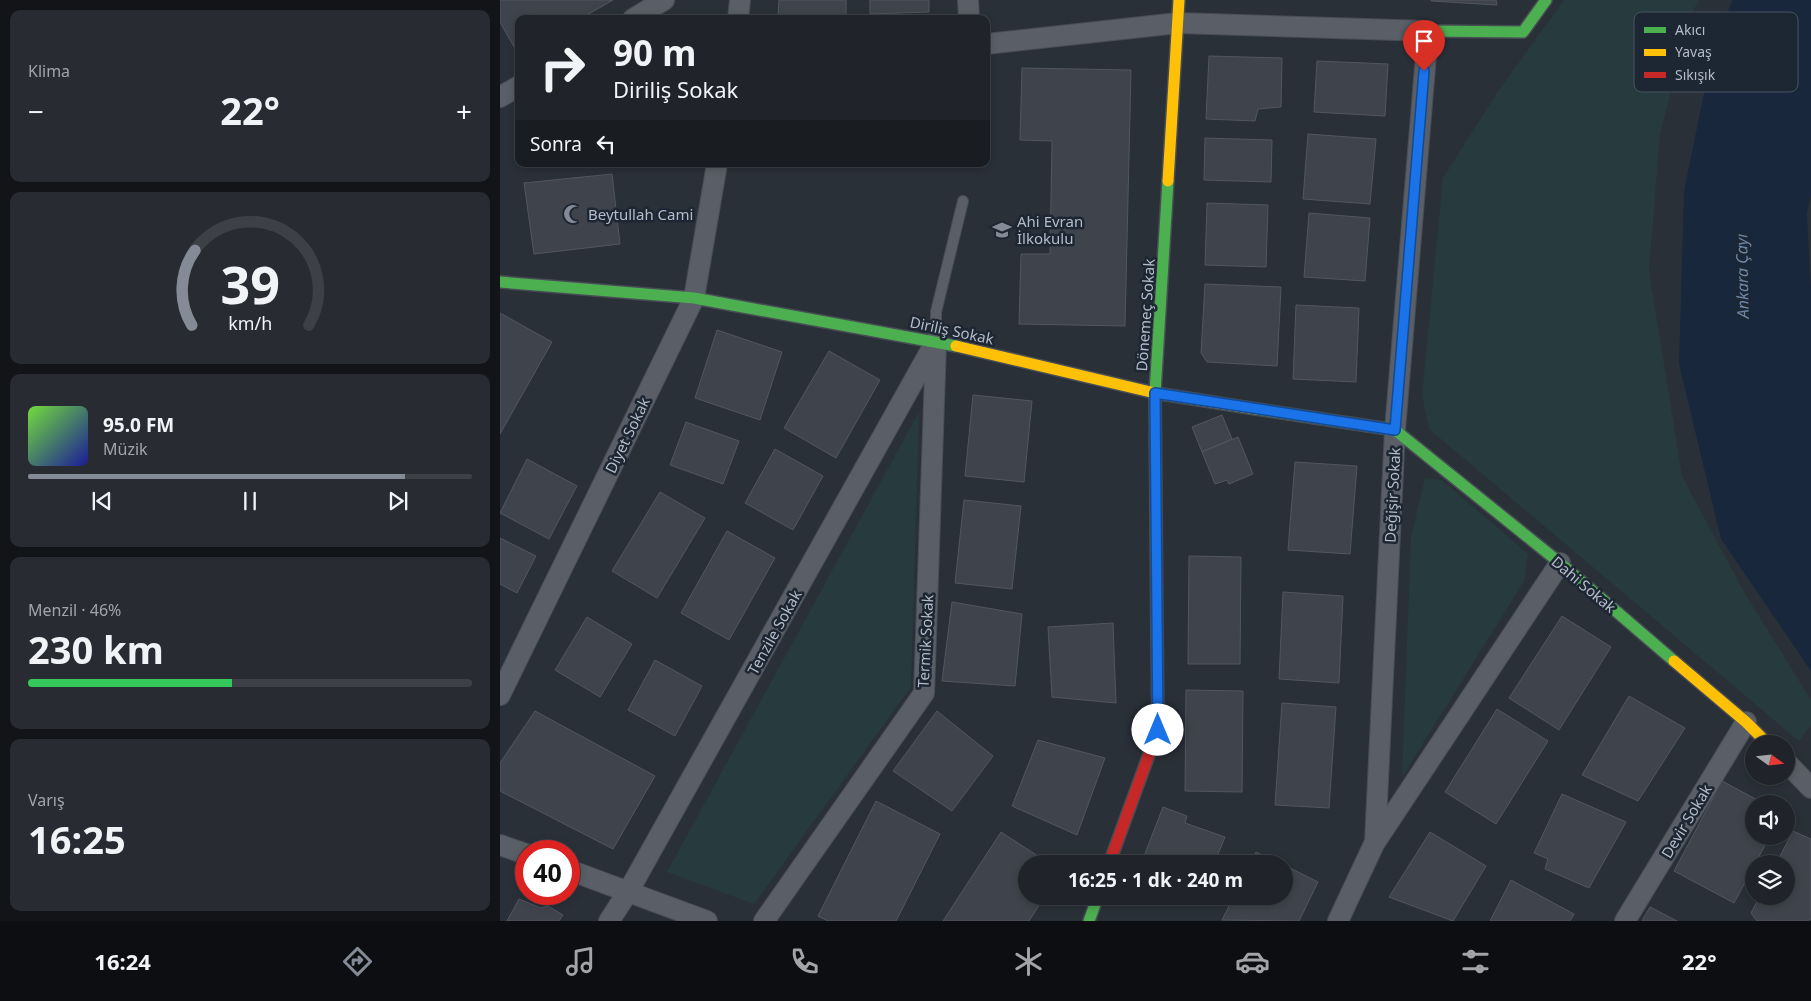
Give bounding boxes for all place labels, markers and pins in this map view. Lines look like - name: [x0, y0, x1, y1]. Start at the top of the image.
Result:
- pin: [1403, 20, 1445, 71]
- mosque icon: Beytullah Cami: [562, 203, 584, 225]
- place label: Beytullah Cami: [588, 204, 693, 224]
- place label: Ahi Evran İlkokulu: [1017, 211, 1083, 248]
- school or university icon: Ahi Evran İlkokulu: [991, 219, 1013, 241]

